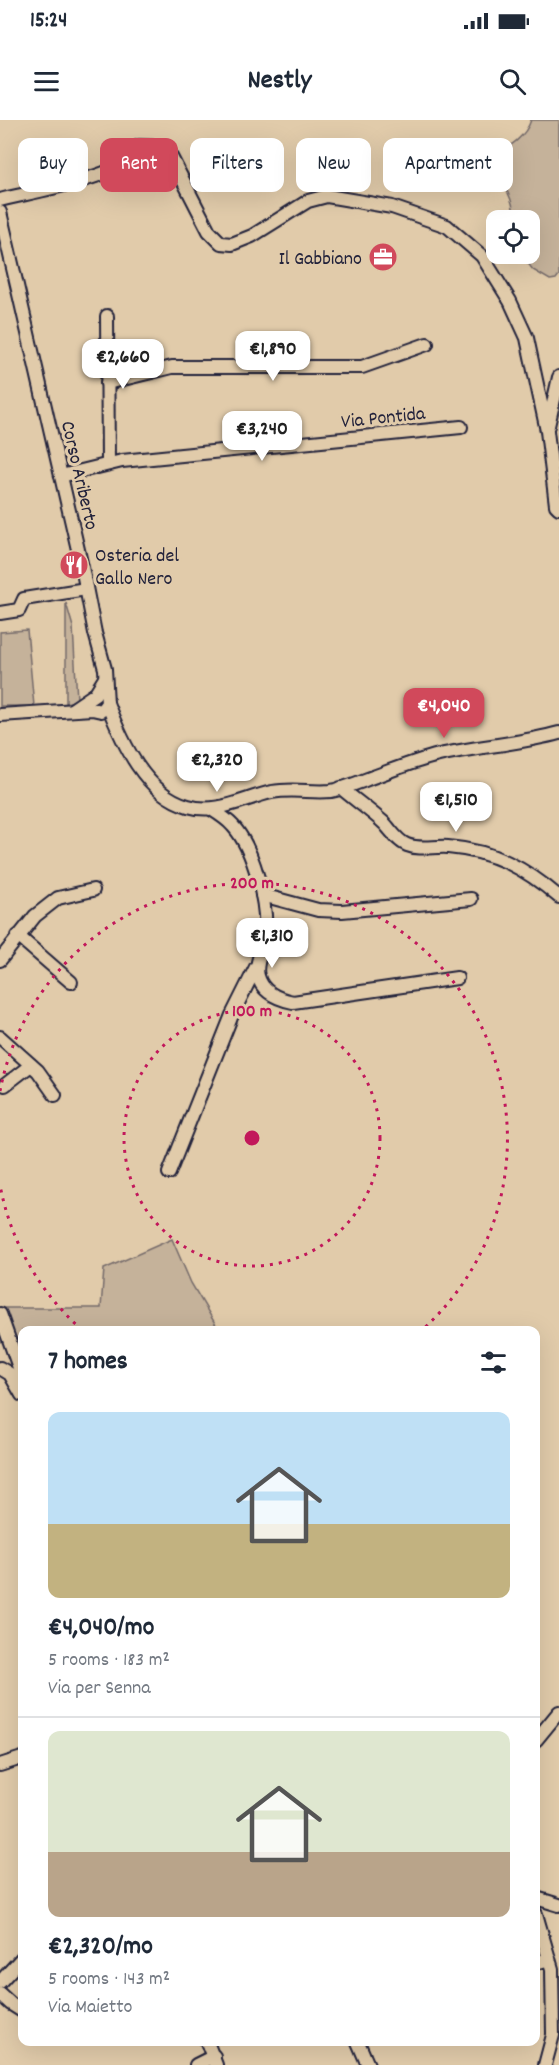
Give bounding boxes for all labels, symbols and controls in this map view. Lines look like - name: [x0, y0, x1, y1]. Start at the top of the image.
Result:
- text: 15:24: [30, 6, 67, 37]
- text: Nestly: [248, 62, 311, 101]
- icon: menu: [30, 65, 63, 98]
- icon: search: [496, 65, 529, 98]
- chip: Buy: [18, 138, 88, 192]
- chip: Rent: [100, 138, 178, 192]
- chip: Filters: [190, 138, 284, 192]
- chip: New: [296, 138, 371, 192]
- chip: Apartment: [383, 138, 513, 192]
- map controls: [486, 210, 540, 264]
- button: locate: [486, 210, 540, 264]
- office icon: Il Gabbiano: [367, 241, 399, 273]
- place label: Il Gabbiano: [278, 246, 362, 274]
- pin: €1,890: [224, 331, 322, 382]
- text: €1,890: [249, 336, 297, 364]
- pin: €2,660: [74, 339, 172, 390]
- text: €2,660: [96, 344, 150, 372]
- street label: Via Pontida: [340, 401, 427, 437]
- pin: €3,240: [213, 411, 311, 462]
- text: €3,240: [236, 416, 288, 444]
- street label: Corso Ariberto: [52, 418, 104, 533]
- place label: Osteria del Gallo Nero: [95, 543, 179, 594]
- restaurant icon: Osteria del Gallo Nero: [58, 549, 90, 581]
- pin: €4,040: [395, 688, 493, 739]
- text: €4,040: [417, 693, 471, 721]
- pin: €2,320: [168, 742, 266, 793]
- text: €2,320: [191, 747, 243, 775]
- pin: €1,510: [407, 782, 505, 833]
- text: €1,510: [434, 787, 478, 815]
- text: 200 m: [230, 872, 274, 897]
- pin: €1,310: [223, 918, 321, 969]
- text: €1,310: [250, 923, 294, 951]
- text: 100 m: [232, 1000, 272, 1025]
- centre of rings: [242, 1128, 262, 1148]
- text: 7 homes: [48, 1344, 128, 1381]
- icon: filters: [477, 1346, 510, 1379]
- icon: home: [225, 1451, 333, 1559]
- text: €4,040/mo: [48, 1610, 154, 1647]
- text: 5 rooms · 183 m²: [48, 1647, 170, 1675]
- text: Via per Senna: [48, 1675, 151, 1703]
- icon: home: [225, 1770, 333, 1878]
- text: €2,320/mo: [48, 1929, 153, 1966]
- text: 5 rooms · 143 m²: [48, 1966, 170, 1994]
- text: Via Maietto: [48, 1994, 132, 2022]

